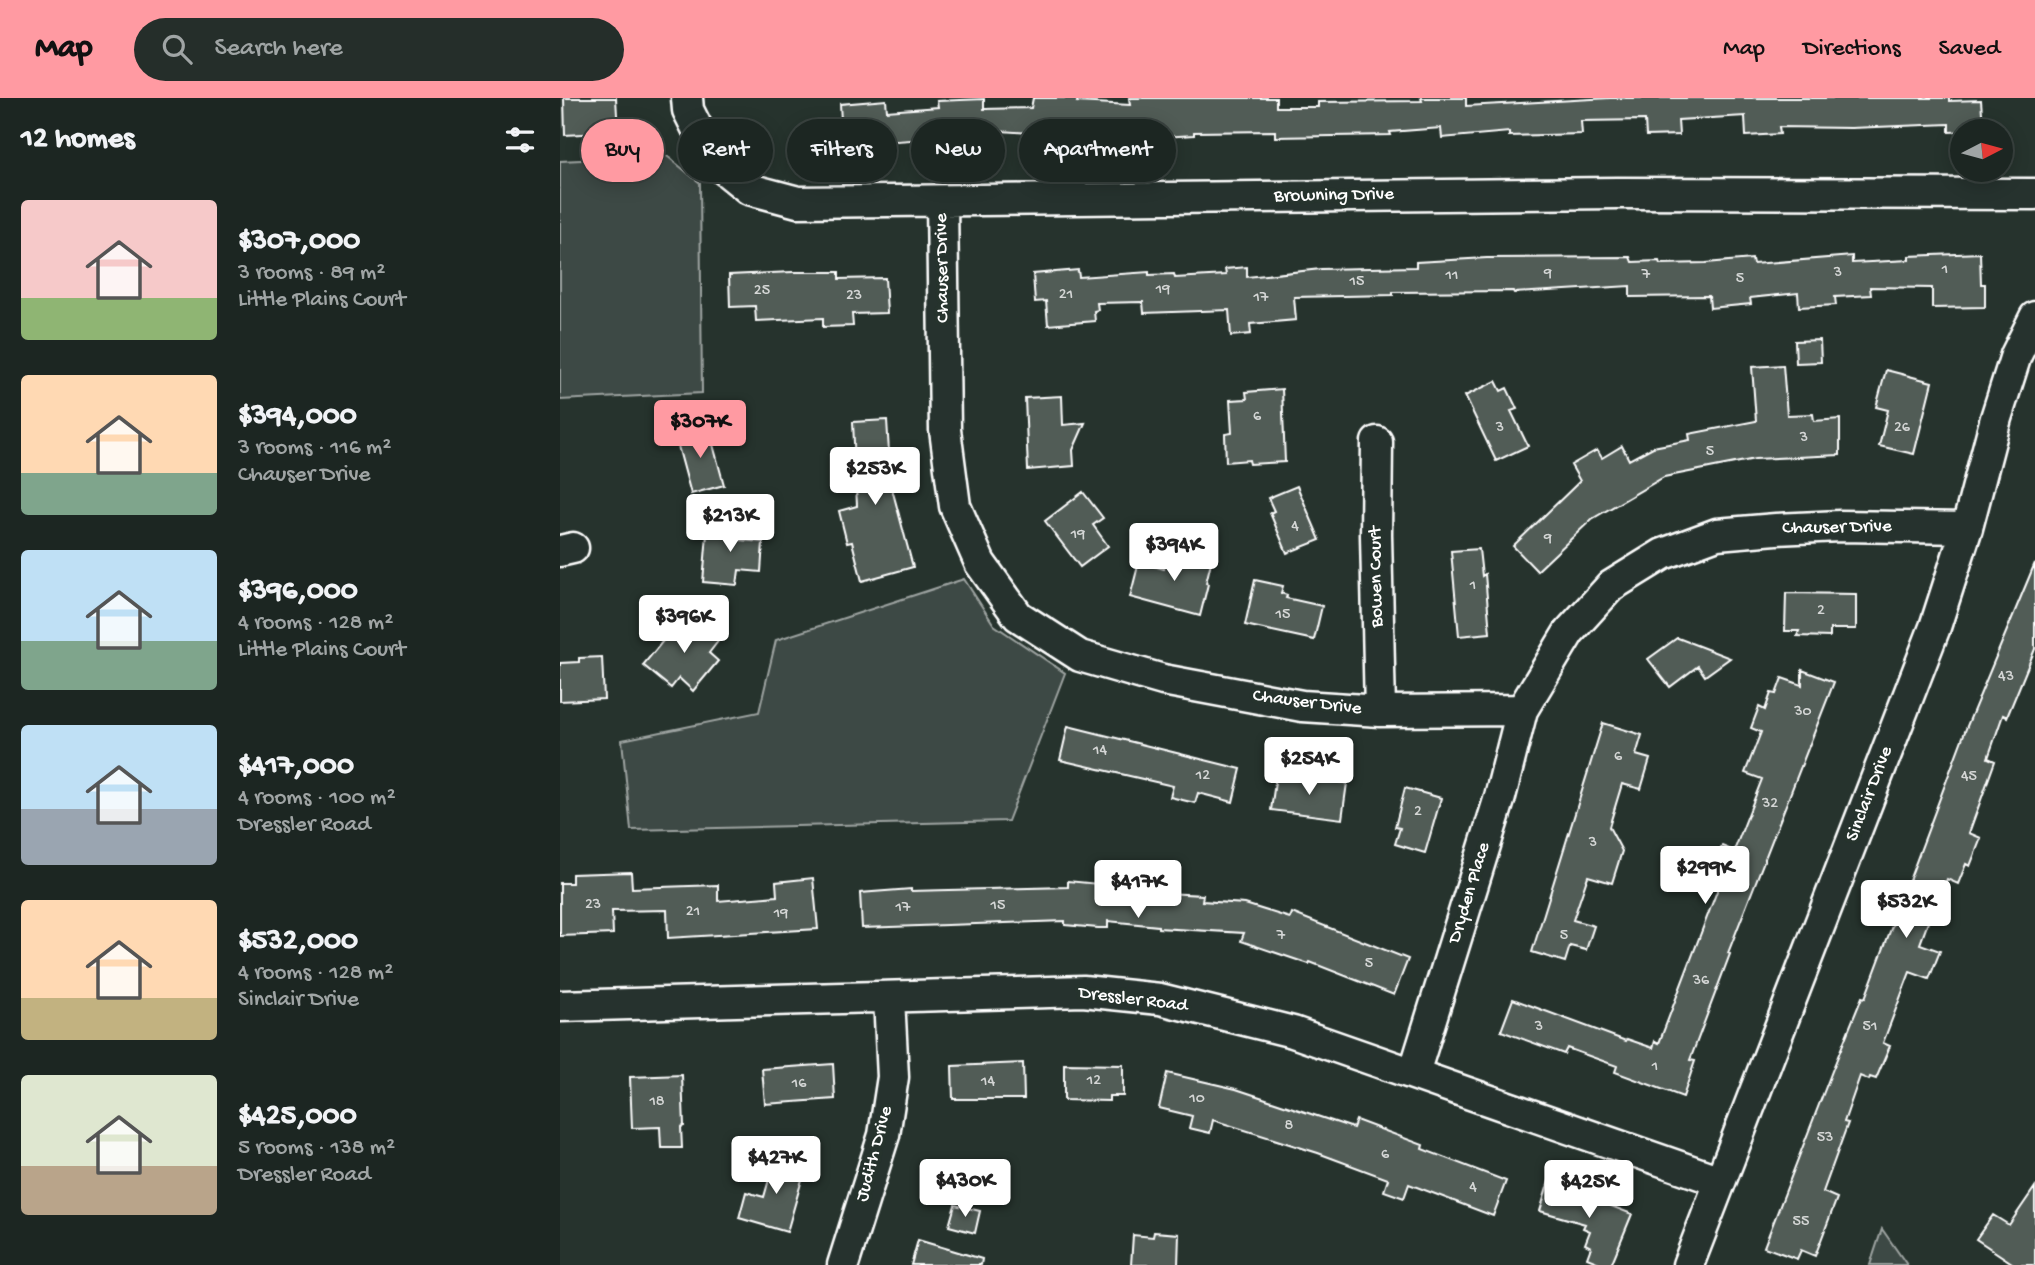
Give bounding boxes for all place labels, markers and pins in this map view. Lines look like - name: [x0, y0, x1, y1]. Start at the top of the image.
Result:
- pin: $307K: [651, 400, 749, 460]
- pin: $253K: [826, 448, 924, 507]
- pin: $213K: [681, 494, 779, 554]
- pin: $394K: [1125, 524, 1223, 583]
- pin: $396K: [635, 596, 733, 655]
- pin: $254K: [1260, 738, 1358, 797]
- pin: $299K: [1656, 846, 1754, 906]
- pin: $417K: [1089, 860, 1187, 920]
- pin: $532K: [1857, 880, 1955, 940]
- pin: $427K: [727, 1136, 825, 1196]
- pin: $430K: [916, 1160, 1014, 1219]
- pin: $425K: [1540, 1160, 1638, 1220]

